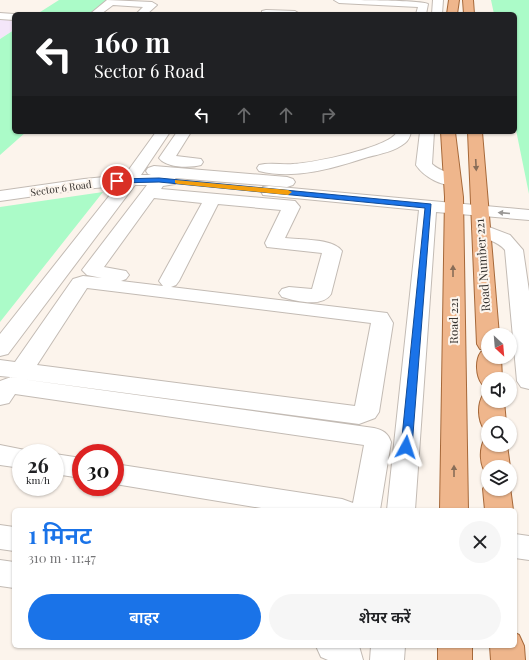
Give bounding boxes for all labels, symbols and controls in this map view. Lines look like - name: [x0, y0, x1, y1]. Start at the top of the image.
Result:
- text: 160 m: [94, 23, 170, 60]
- icon: left: [28, 28, 80, 80]
- text: Sector 6 Road: [94, 59, 205, 83]
- icon: left: [191, 104, 213, 126]
- icon: ahead: [233, 104, 255, 126]
- icon: ahead: [275, 104, 297, 126]
- icon: right: [317, 104, 339, 126]
- one-way arrow: [473, 159, 480, 171]
- pin: [100, 164, 134, 198]
- icon: arrive: [106, 170, 128, 192]
- street label: Sector 6 Road: [30, 177, 93, 199]
- one-way arrow: [498, 210, 510, 216]
- street label: Road Number 221: [471, 218, 493, 312]
- one-way arrow: [450, 264, 456, 277]
- street label: Road 221: [445, 297, 461, 344]
- north arrow: [481, 328, 517, 364]
- map controls: [481, 328, 517, 496]
- button: sound: [481, 372, 517, 408]
- button: search: [481, 416, 517, 452]
- position arrow: [385, 426, 427, 468]
- speed limit sign: 30: [72, 444, 124, 496]
- text: 26: [27, 451, 49, 478]
- button: layers: [481, 460, 517, 496]
- one-way arrow: [451, 464, 457, 477]
- text: km/h: [26, 473, 50, 487]
- text: 1 मिनट: [28, 518, 92, 550]
- button: close: [459, 521, 501, 563]
- text: 310 m · 11:47: [28, 549, 96, 566]
- button: बाहर: [28, 594, 261, 640]
- button: शेयर करें: [269, 594, 501, 640]

